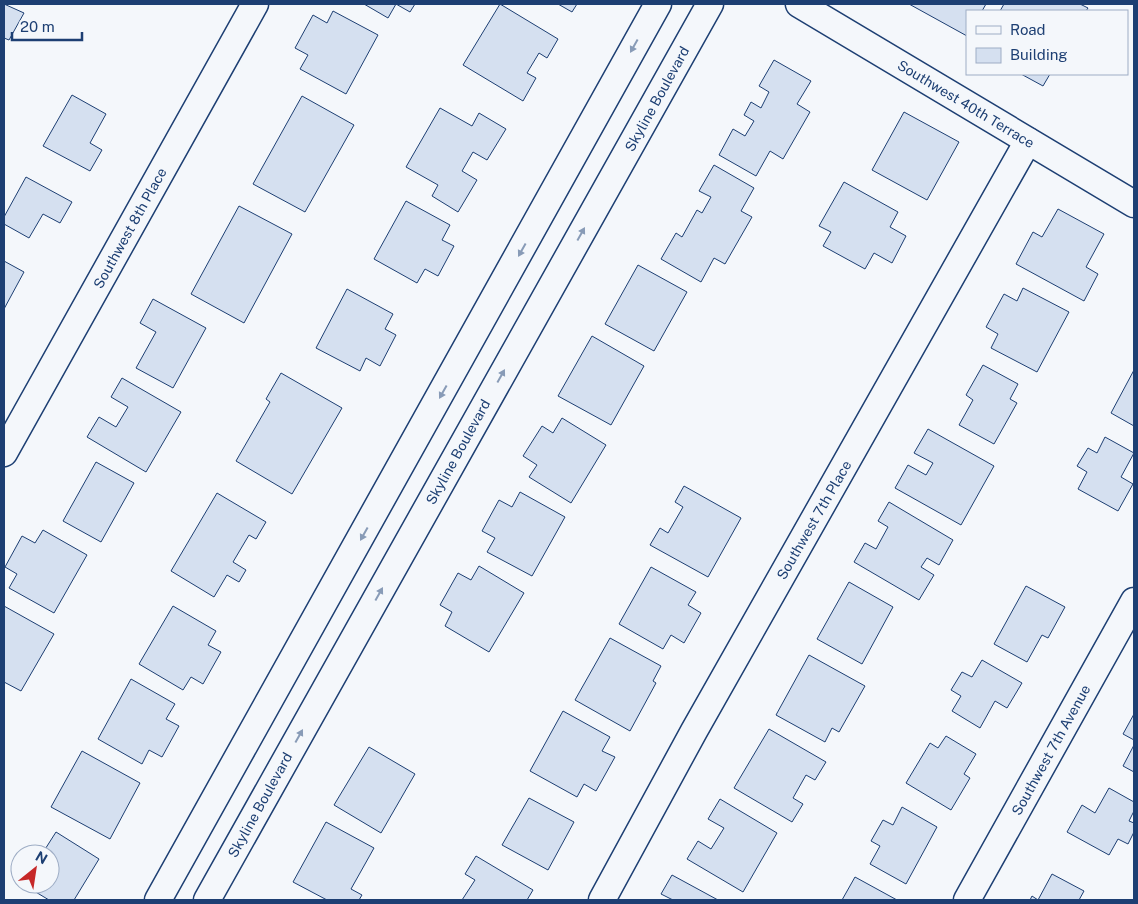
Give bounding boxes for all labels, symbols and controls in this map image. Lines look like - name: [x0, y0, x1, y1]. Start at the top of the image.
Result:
- scale bar: [12, 10, 82, 42]
- legend: [966, 10, 1128, 75]
- text: 20 m: [20, 18, 55, 35]
- text: Road: [1010, 21, 1046, 38]
- one-way arrow: [630, 40, 639, 53]
- street label: Skyline Boulevard: [622, 44, 692, 154]
- text: Building: [1010, 46, 1068, 63]
- street label: Southwest 40th Terrace: [895, 57, 1037, 151]
- street label: Southwest 8th Place: [90, 165, 170, 291]
- one-way arrow: [576, 227, 585, 241]
- one-way arrow: [518, 242, 526, 257]
- one-way arrow: [497, 368, 505, 383]
- one-way arrow: [439, 385, 447, 399]
- street label: Skyline Boulevard: [423, 397, 493, 507]
- street label: Southwest 7th Place: [773, 458, 855, 582]
- one-way arrow: [360, 527, 368, 541]
- one-way arrow: [375, 587, 383, 601]
- street label: Southwest 7th Avenue: [1008, 682, 1094, 818]
- one-way arrow: [295, 729, 304, 742]
- street label: Skyline Boulevard: [225, 750, 295, 860]
- north arrow: [10, 844, 60, 894]
- text: N: [33, 848, 50, 867]

